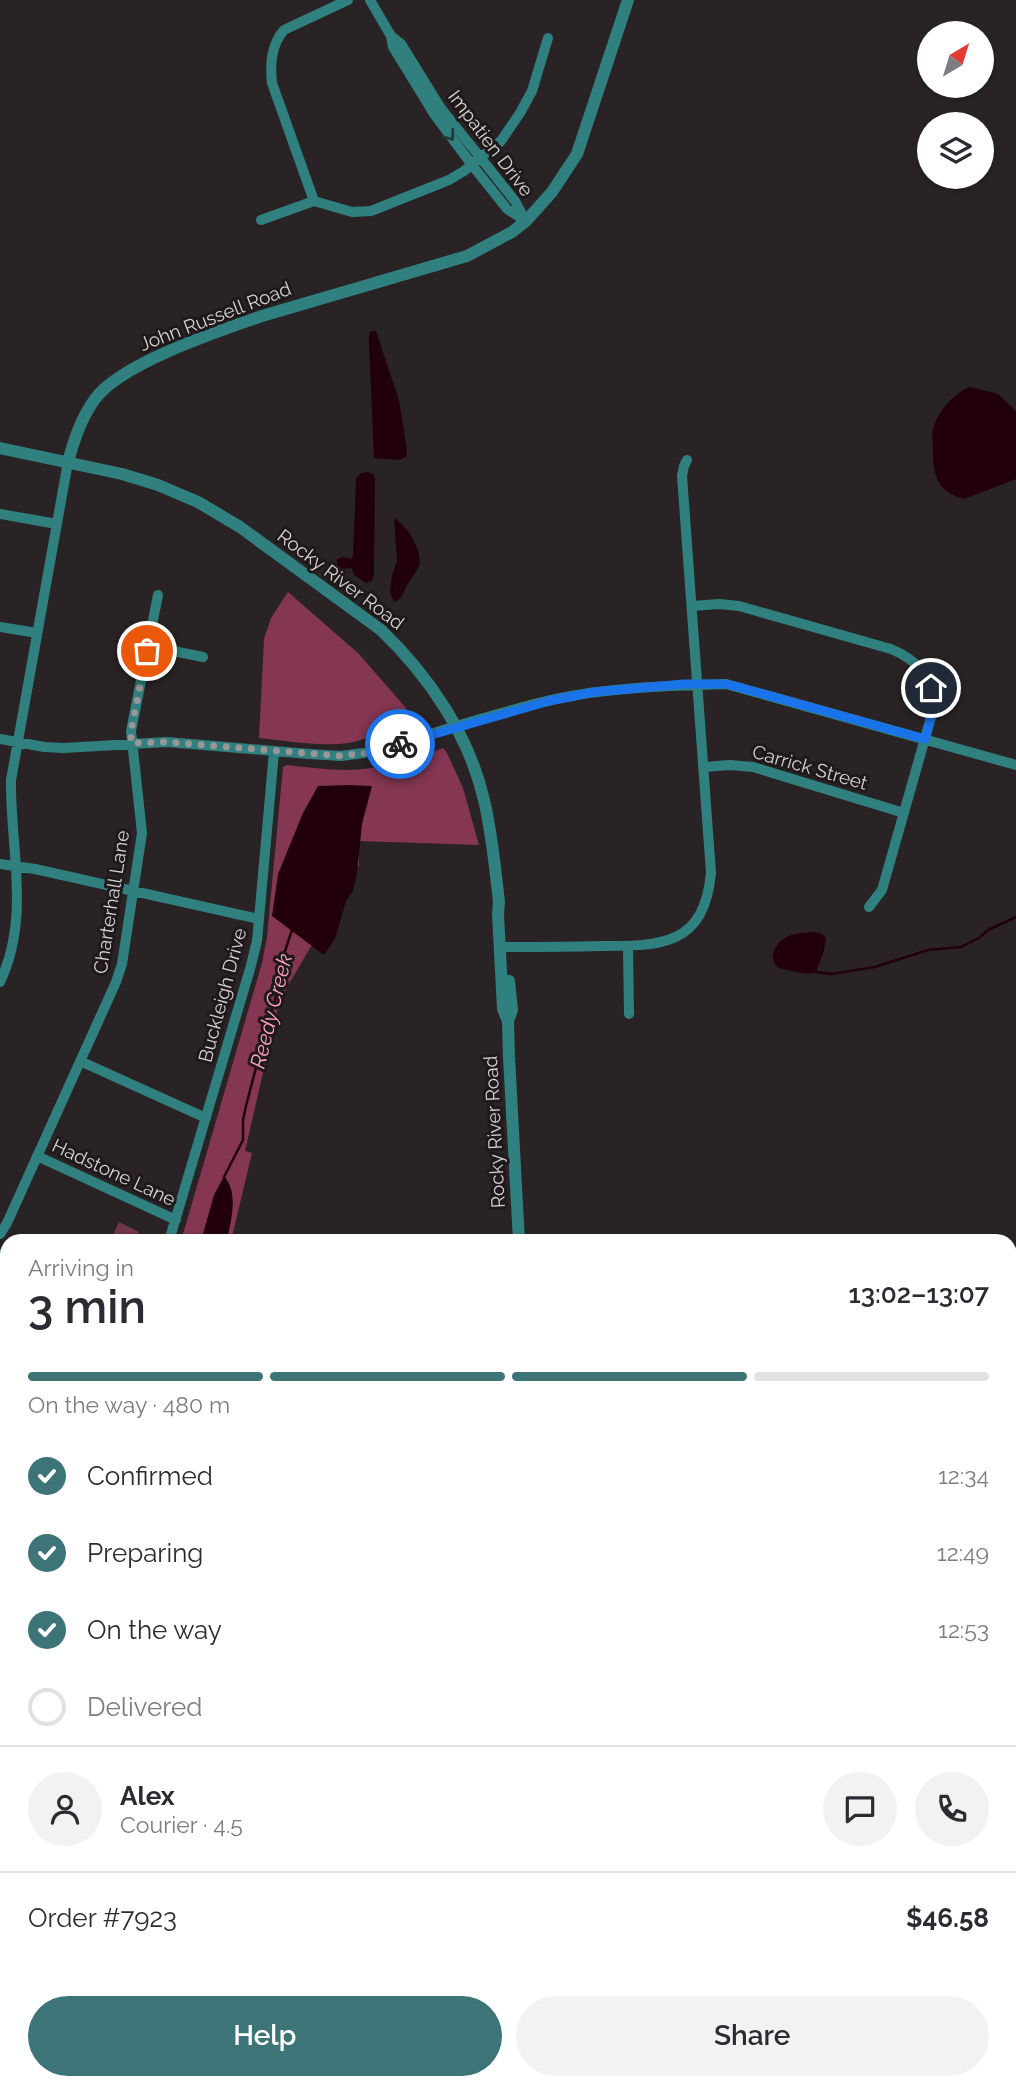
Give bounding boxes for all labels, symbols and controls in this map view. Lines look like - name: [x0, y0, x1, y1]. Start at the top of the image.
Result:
- north arrow: [917, 21, 994, 98]
- map controls: [917, 21, 994, 189]
- street label: Impatien Drive: [444, 86, 538, 200]
- button: layers: [917, 112, 994, 189]
- one-way arrow: [442, 128, 455, 141]
- street label: John Russell Road: [136, 277, 294, 355]
- street label: Rocky River Road: [273, 524, 409, 634]
- pin: [117, 621, 177, 681]
- icon: bag: [128, 632, 166, 670]
- pin: [901, 658, 961, 718]
- icon: home: [912, 669, 950, 707]
- courier: [365, 709, 435, 779]
- icon: bike: [381, 725, 419, 763]
- street label: Carrick Street: [750, 740, 871, 794]
- street label: Charterhall Lane: [89, 829, 133, 975]
- street label: Buckleigh Drive: [194, 926, 250, 1064]
- water label: Reedy Creek: [245, 951, 297, 1071]
- street label: Rocky River Road: [479, 1055, 509, 1209]
- street label: Hadstone Lane: [49, 1134, 179, 1210]
- text: Arriving in: [28, 1254, 134, 1281]
- text: 13:02–13:07: [849, 1279, 989, 1309]
- text: 3 min: [28, 1280, 146, 1334]
- text: On the way · 480 m: [28, 1391, 230, 1418]
- icon: check: [28, 1457, 66, 1495]
- text: Confirmed: [87, 1461, 213, 1491]
- text: 12:34: [938, 1462, 989, 1489]
- icon: check: [28, 1534, 66, 1572]
- text: Preparing: [87, 1538, 203, 1568]
- text: 12:49: [937, 1539, 989, 1566]
- icon: check: [28, 1611, 66, 1649]
- text: On the way: [87, 1615, 222, 1645]
- text: 12:53: [938, 1616, 989, 1643]
- text: Delivered: [87, 1692, 202, 1722]
- button: person: [28, 1772, 102, 1846]
- button: chat: [823, 1772, 897, 1846]
- button: phone: [915, 1772, 989, 1846]
- text: Alex: [120, 1781, 175, 1811]
- text: Courier · 4.5: [120, 1811, 243, 1838]
- text: Order #7923: [28, 1903, 177, 1933]
- text: $46.58: [906, 1903, 989, 1933]
- button: Help: [28, 1996, 502, 2076]
- button: Share: [516, 1996, 989, 2076]

